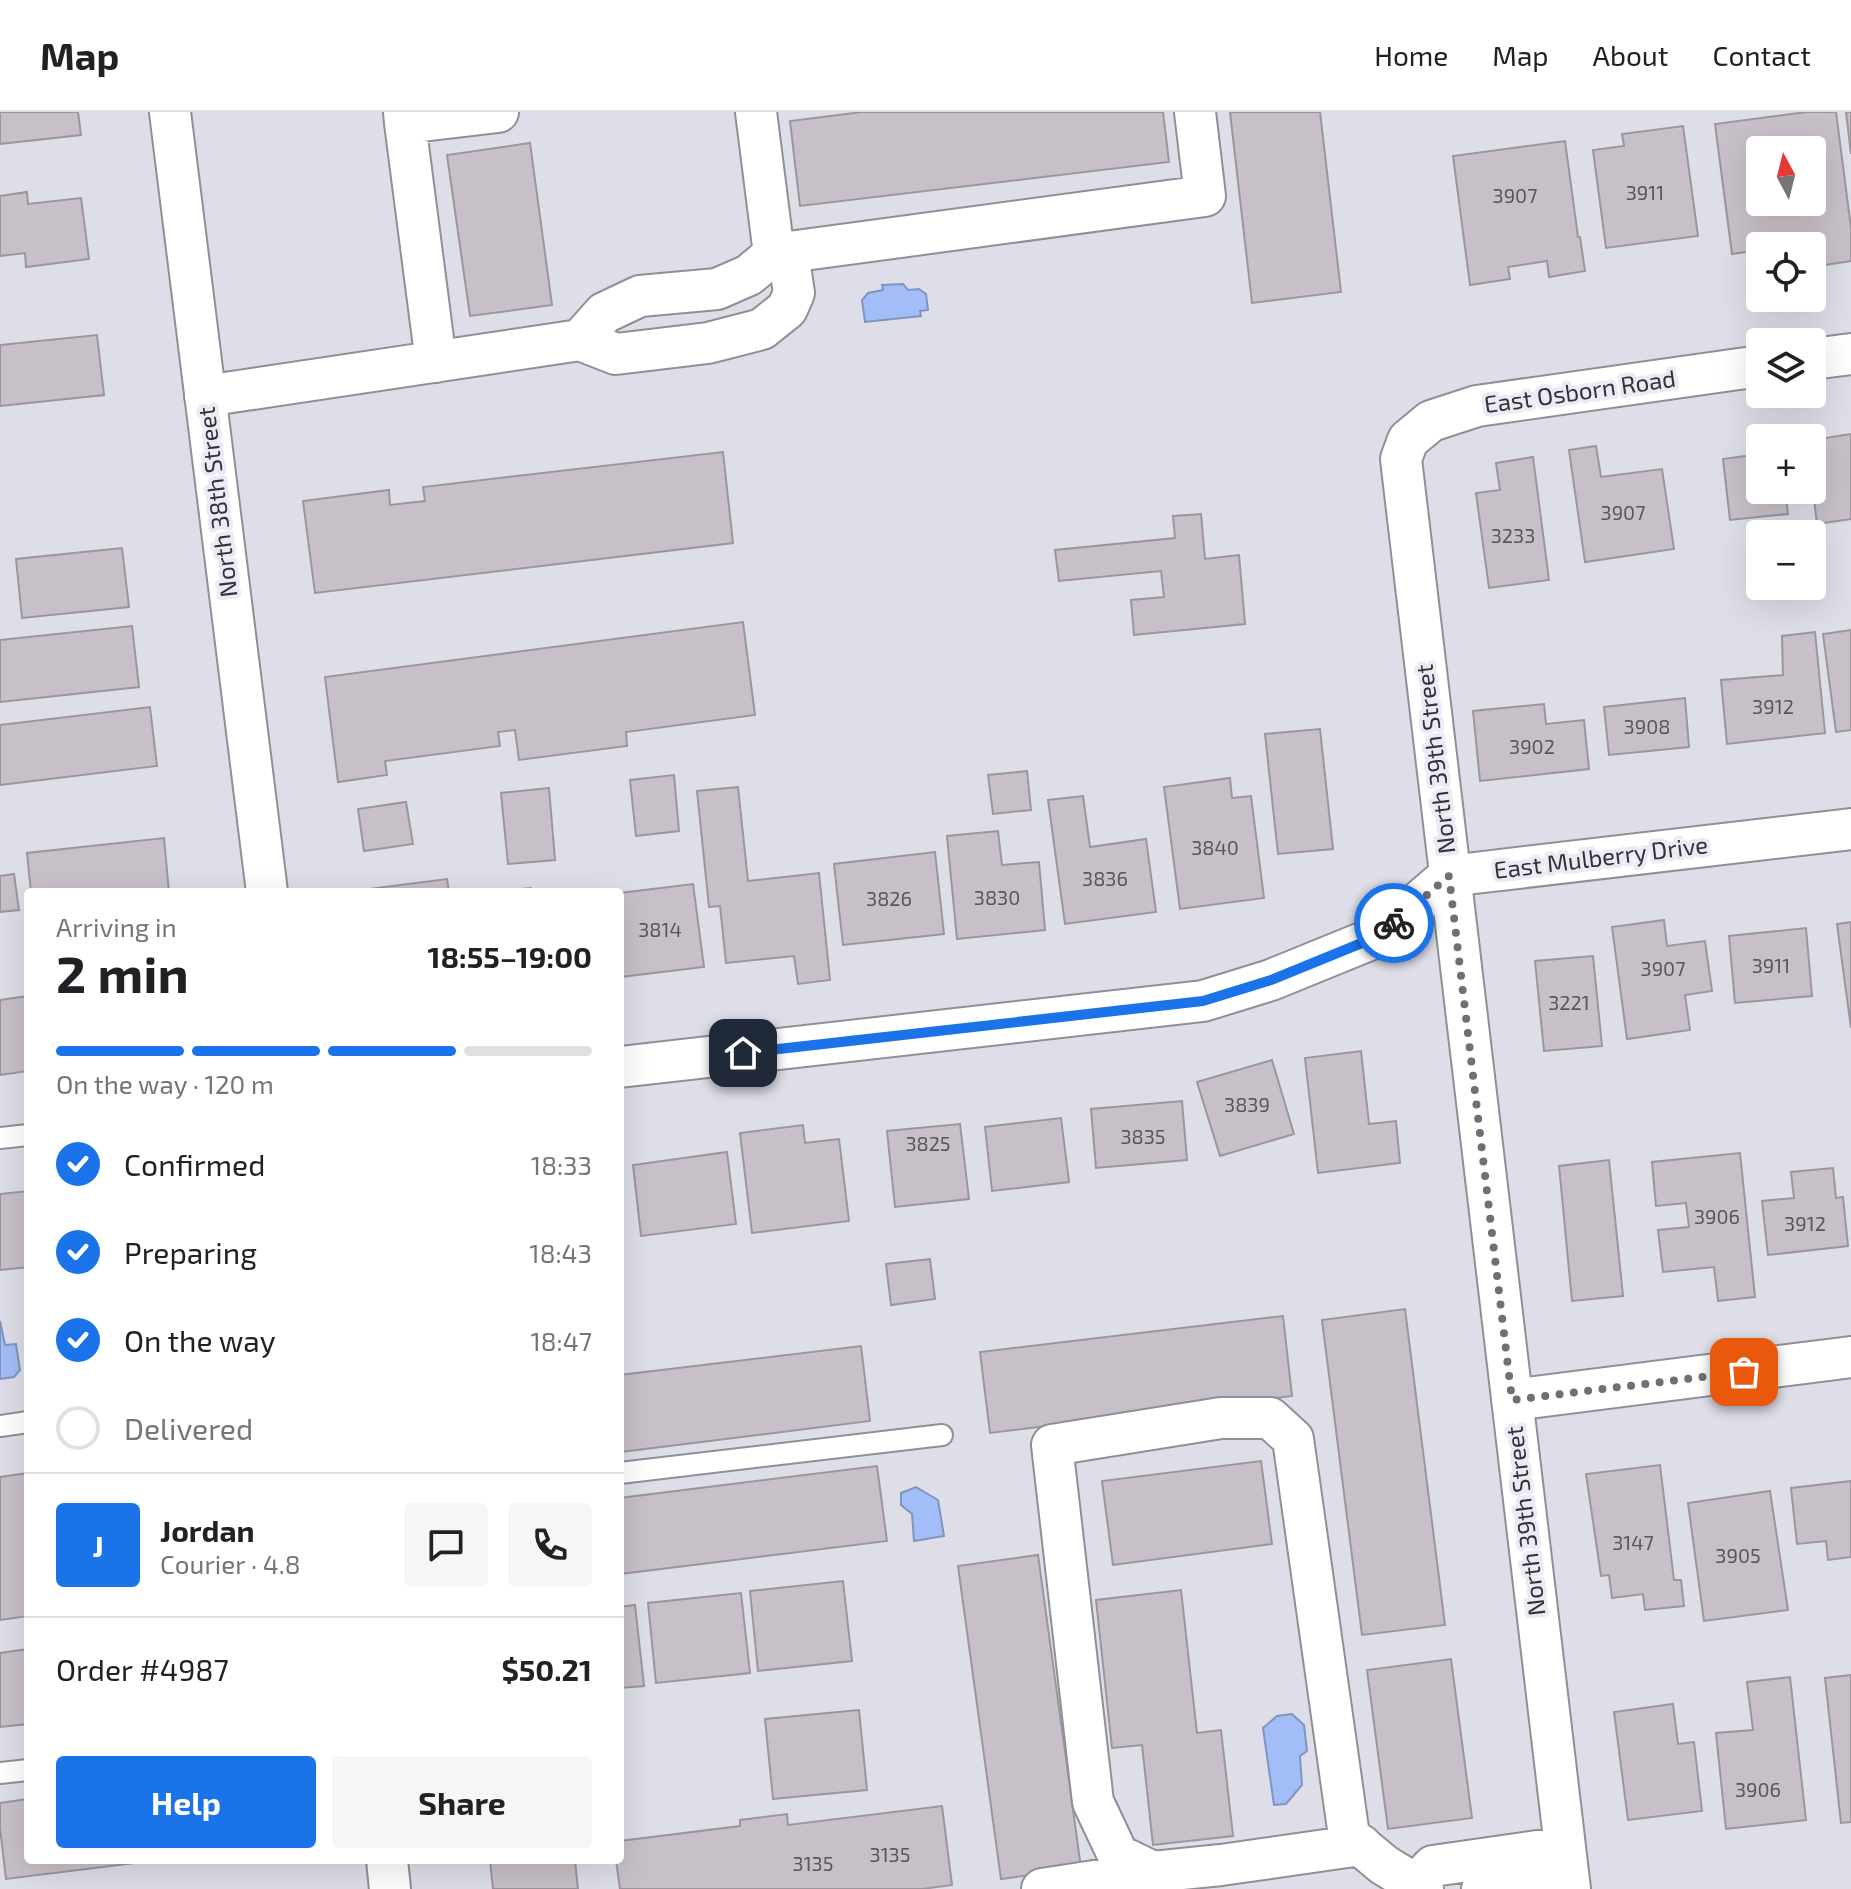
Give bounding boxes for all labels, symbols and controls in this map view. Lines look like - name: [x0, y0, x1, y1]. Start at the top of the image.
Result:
- text: Map: [40, 32, 119, 78]
- text: Home: [1374, 38, 1448, 72]
- text: Map: [1492, 38, 1549, 72]
- text: About: [1593, 38, 1668, 72]
- text: Contact: [1712, 38, 1811, 72]
- north arrow: [1746, 136, 1826, 216]
- map controls: [1746, 136, 1826, 600]
- house number: 3911: [1626, 180, 1664, 204]
- house number: 3907: [1493, 183, 1537, 207]
- button: locate: [1746, 232, 1826, 312]
- button: layers: [1746, 328, 1826, 408]
- street label: East Osborn Road: [1482, 363, 1677, 418]
- street label: North 38th Street: [190, 405, 243, 599]
- button: +: [1746, 424, 1826, 504]
- house number: 3907: [1601, 500, 1645, 524]
- button: −: [1746, 520, 1826, 600]
- house number: 3233: [1491, 523, 1535, 547]
- street label: North 39th Street: [1408, 663, 1461, 856]
- house number: 3912: [1752, 694, 1794, 718]
- house number: 3908: [1624, 714, 1670, 738]
- house number: 3902: [1509, 734, 1555, 758]
- street label: East Mulberry Drive: [1492, 829, 1710, 884]
- house number: 3840: [1191, 835, 1239, 859]
- house number: 3836: [1082, 866, 1128, 890]
- courier: [1354, 883, 1434, 963]
- house number: 3830: [974, 885, 1020, 909]
- house number: 3826: [866, 886, 912, 910]
- icon: bike: [1372, 901, 1416, 945]
- text: Arriving in: [56, 911, 177, 942]
- house number: 3814: [638, 917, 682, 941]
- text: 18:55–19:00: [427, 938, 592, 974]
- text: 2 min: [56, 941, 189, 1003]
- house number: 3911: [1752, 953, 1790, 977]
- house number: 3907: [1641, 956, 1685, 980]
- house number: 3221: [1548, 990, 1590, 1014]
- pin: [709, 1019, 777, 1087]
- icon: home: [721, 1031, 765, 1075]
- text: On the way · 120 m: [56, 1068, 274, 1099]
- house number: 3839: [1224, 1092, 1270, 1116]
- house number: 3835: [1120, 1124, 1166, 1148]
- house number: 3825: [905, 1131, 951, 1155]
- icon: check: [56, 1142, 100, 1186]
- text: Confirmed: [124, 1146, 265, 1182]
- text: 18:33: [531, 1149, 592, 1180]
- house number: 3906: [1694, 1204, 1740, 1228]
- house number: 3912: [1784, 1211, 1826, 1235]
- icon: check: [56, 1230, 100, 1274]
- text: Preparing: [124, 1234, 257, 1270]
- text: 18:43: [529, 1237, 592, 1268]
- icon: check: [56, 1318, 100, 1362]
- text: On the way: [124, 1322, 276, 1358]
- text: 18:47: [530, 1325, 592, 1356]
- pin: [1710, 1338, 1778, 1406]
- icon: bag: [1722, 1350, 1766, 1394]
- text: Delivered: [124, 1410, 253, 1446]
- street label: North 39th Street: [1498, 1425, 1551, 1618]
- button: chat: [404, 1503, 488, 1587]
- button: phone: [508, 1503, 592, 1587]
- text: Jordan: [160, 1512, 255, 1548]
- text: J: [92, 1527, 104, 1563]
- house number: 3147: [1612, 1530, 1654, 1554]
- house number: 3905: [1715, 1543, 1761, 1567]
- text: Courier · 4.8: [160, 1548, 301, 1579]
- text: Order #4987: [56, 1651, 229, 1687]
- text: $50.21: [501, 1651, 592, 1687]
- button: Help: [56, 1756, 316, 1848]
- button: Share: [332, 1756, 592, 1848]
- house number: 3906: [1735, 1777, 1781, 1801]
- house number: 3135: [870, 1842, 910, 1866]
- house number: 3135: [793, 1851, 833, 1875]

